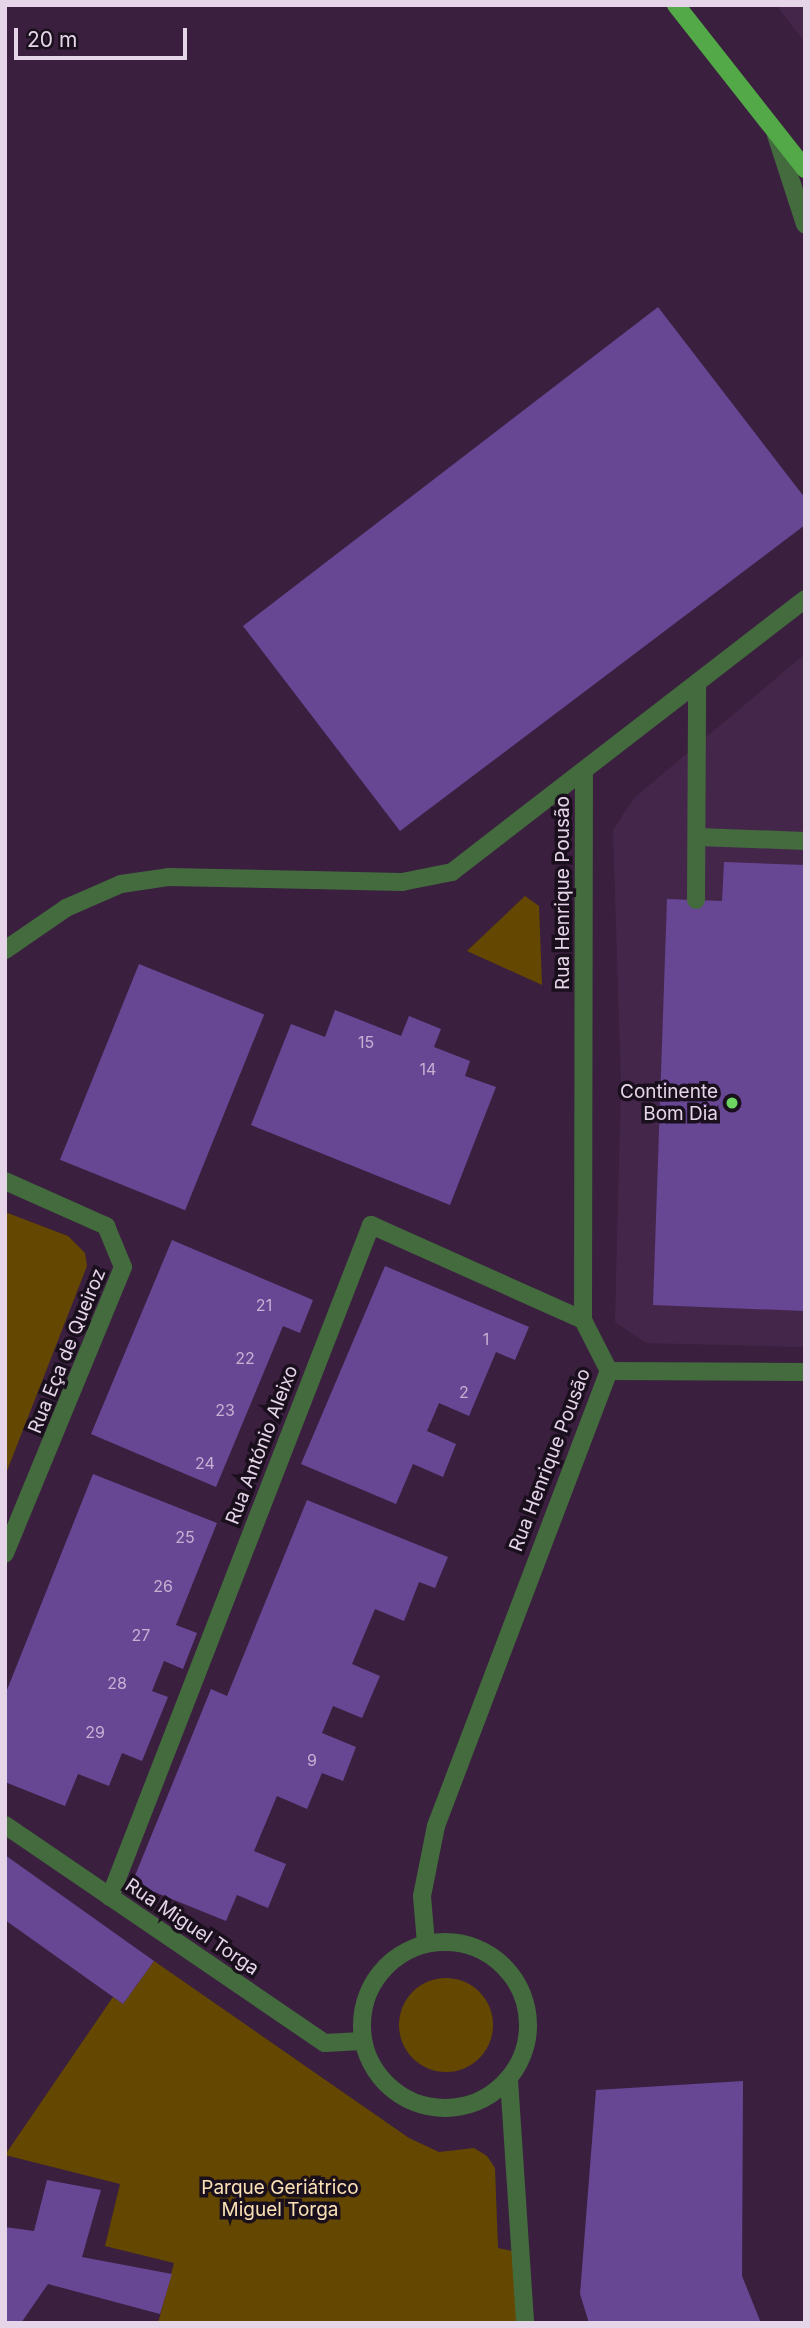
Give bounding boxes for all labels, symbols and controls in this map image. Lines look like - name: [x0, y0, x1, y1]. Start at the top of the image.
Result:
- scale bar: [18, 14, 191, 58]
- text: 20 m: [27, 27, 77, 52]
- street label: Rua Henrique Pousão: [552, 796, 574, 990]
- house number: 15: [358, 1032, 374, 1052]
- house number: 14: [420, 1059, 436, 1079]
- place label: Continente Bom Dia: [620, 1081, 718, 1125]
- marker: Continente Bom Dia: [724, 1095, 740, 1111]
- street label: Rua Eça de Queiroz: [23, 1265, 111, 1437]
- house number: 21: [256, 1295, 272, 1315]
- house number: 1: [483, 1329, 489, 1349]
- house number: 22: [235, 1348, 255, 1368]
- street label: Rua António Aleixo: [221, 1362, 303, 1528]
- street label: Rua Henrique Pousão: [505, 1365, 595, 1555]
- house number: 2: [459, 1382, 469, 1402]
- house number: 23: [215, 1400, 235, 1420]
- house number: 24: [195, 1453, 215, 1473]
- house number: 25: [175, 1527, 195, 1547]
- house number: 26: [153, 1576, 173, 1596]
- house number: 27: [132, 1625, 150, 1645]
- house number: 28: [107, 1673, 127, 1693]
- house number: 29: [85, 1722, 105, 1742]
- house number: 9: [307, 1750, 317, 1770]
- street label: Rua Miguel Torga: [121, 1874, 263, 1980]
- park label: Parque Geriátrico Miguel Torga: [201, 2177, 359, 2221]

